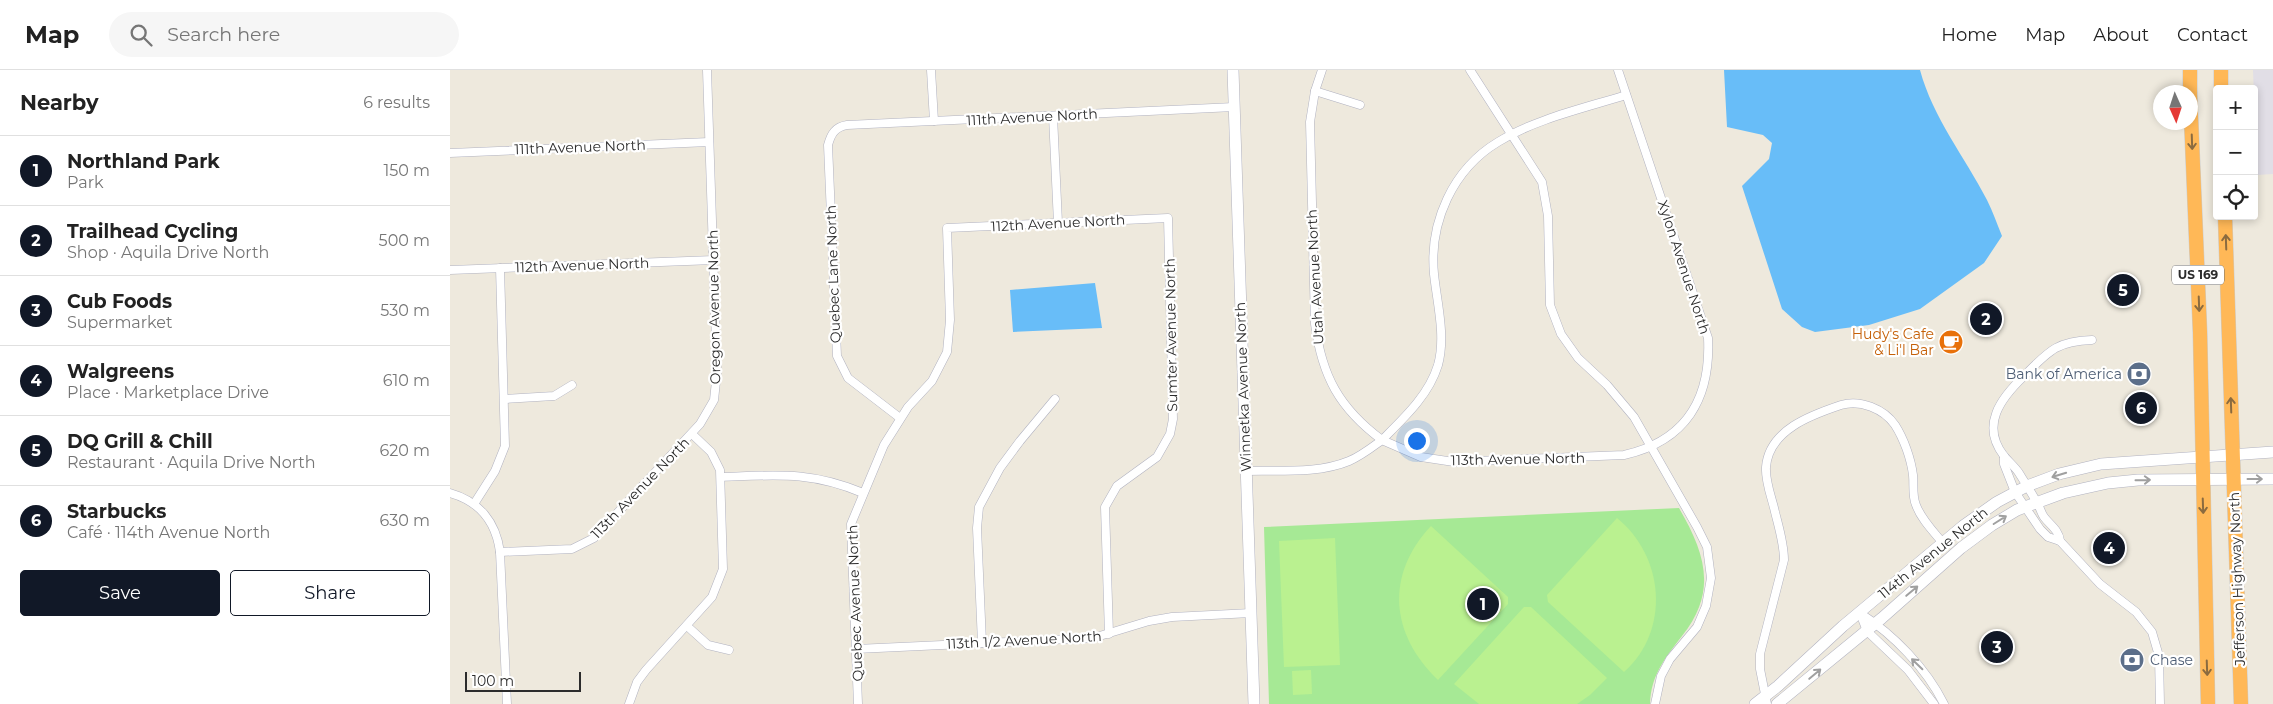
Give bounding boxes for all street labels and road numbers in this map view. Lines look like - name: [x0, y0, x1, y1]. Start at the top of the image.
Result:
- street label: 111th Avenue North: [966, 105, 1098, 129]
- street label: 111th Avenue North: [514, 136, 646, 158]
- street label: Xylon Avenue North: [1654, 198, 1714, 336]
- street label: Quebec Lane North: [822, 205, 844, 343]
- street label: Utah Avenue North: [1302, 209, 1328, 345]
- street label: 112th Avenue North: [990, 210, 1126, 236]
- street label: Oregon Avenue North: [704, 229, 724, 385]
- street label: 112th Avenue North: [514, 254, 650, 276]
- street label: Sumter Avenue North: [1161, 258, 1181, 412]
- road number: US 169: [2172, 266, 2224, 284]
- street label: Winnetka Avenue North: [1231, 302, 1255, 472]
- street label: 113th Avenue North: [587, 433, 693, 543]
- street label: 113th Avenue North: [1451, 449, 1585, 469]
- street label: Jefferson Highway North: [2225, 492, 2249, 667]
- street label: 114th Avenue North: [1875, 503, 1991, 603]
- street label: Quebec Avenue North: [843, 524, 867, 682]
- street label: 113th 1/2 Avenue North: [946, 627, 1102, 653]

